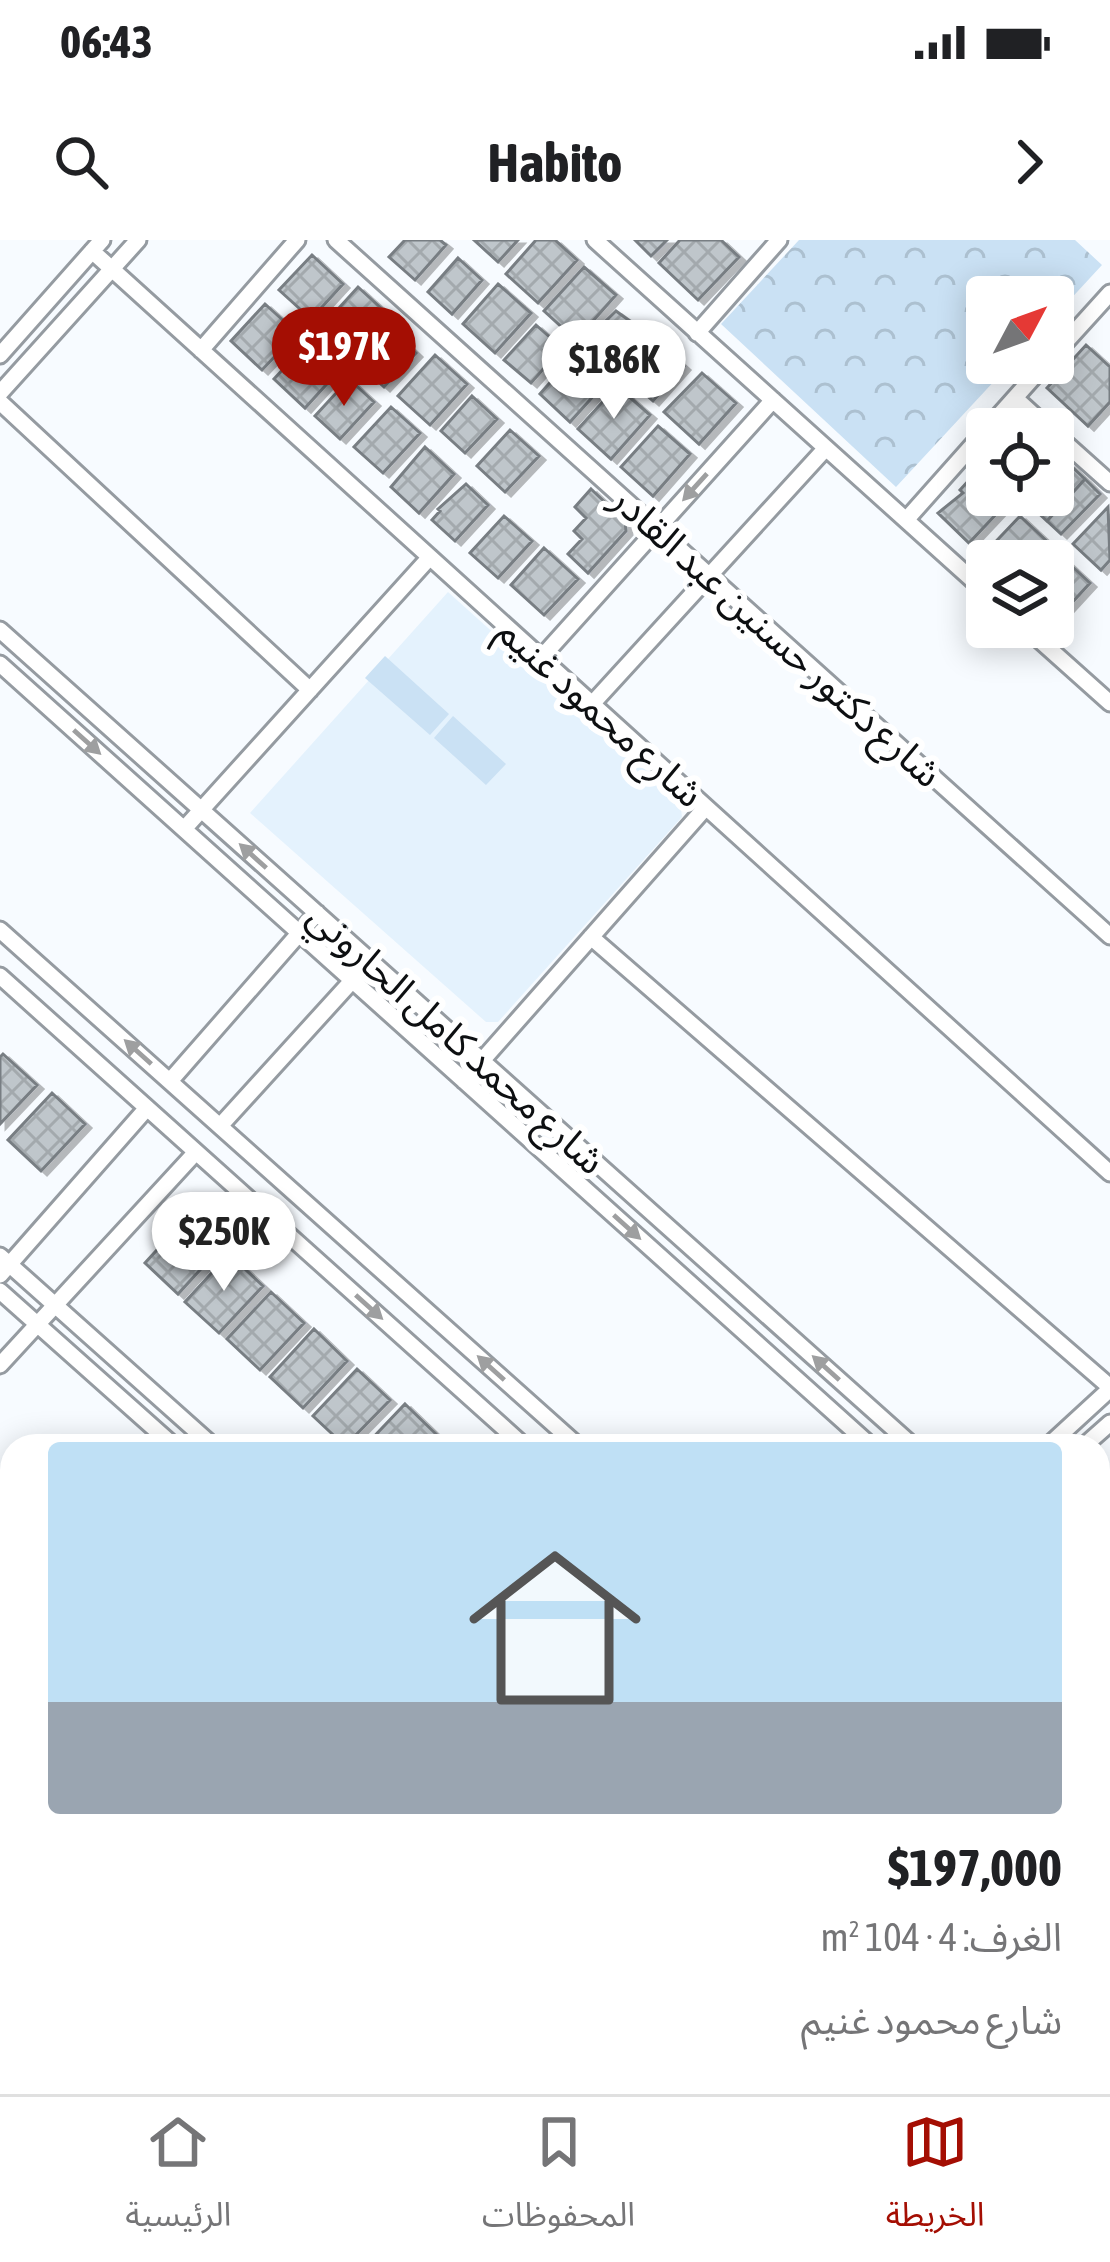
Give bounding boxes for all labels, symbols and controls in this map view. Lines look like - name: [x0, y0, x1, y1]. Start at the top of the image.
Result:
- text: 06:43: [60, 16, 153, 68]
- icon: search: [48, 129, 114, 195]
- icon: forward: [996, 129, 1062, 195]
- text: Habito: [488, 132, 622, 193]
- north arrow: [966, 276, 1074, 384]
- map controls: [966, 276, 1074, 648]
- pin: $197K: [260, 307, 428, 409]
- pin: $186K: [530, 320, 698, 422]
- text: $197K: [299, 324, 389, 368]
- text: $186K: [569, 337, 659, 381]
- button: locate: [966, 408, 1074, 516]
- one-way arrow: [682, 472, 709, 502]
- street label: شارع دكتور حسنين عبد القادر: [598, 476, 951, 801]
- button: layers: [966, 540, 1074, 648]
- street label: شارع محمود غنيم: [484, 608, 713, 822]
- one-way arrow: [72, 728, 102, 755]
- one-way arrow: [239, 843, 268, 870]
- street label: شارع محمد كامل الحاروني: [294, 893, 614, 1189]
- one-way arrow: [123, 1039, 152, 1066]
- pin: $250K: [140, 1192, 308, 1294]
- text: $250K: [179, 1209, 269, 1253]
- one-way arrow: [613, 1213, 642, 1240]
- one-way arrow: [354, 1293, 383, 1320]
- one-way arrow: [476, 1355, 506, 1382]
- one-way arrow: [811, 1355, 841, 1382]
- icon: home: [447, 1520, 663, 1736]
- text: $197,000: [888, 1838, 1062, 1897]
- text: الغرف: 4 · 104 m²: [821, 1915, 1062, 1959]
- text: شارع محمود غنيم: [801, 1998, 1062, 2042]
- tab: الرئيسية: [125, 2109, 231, 2250]
- tab: المحفوظات: [482, 2109, 635, 2250]
- tab: الخريطة: [886, 2109, 985, 2250]

